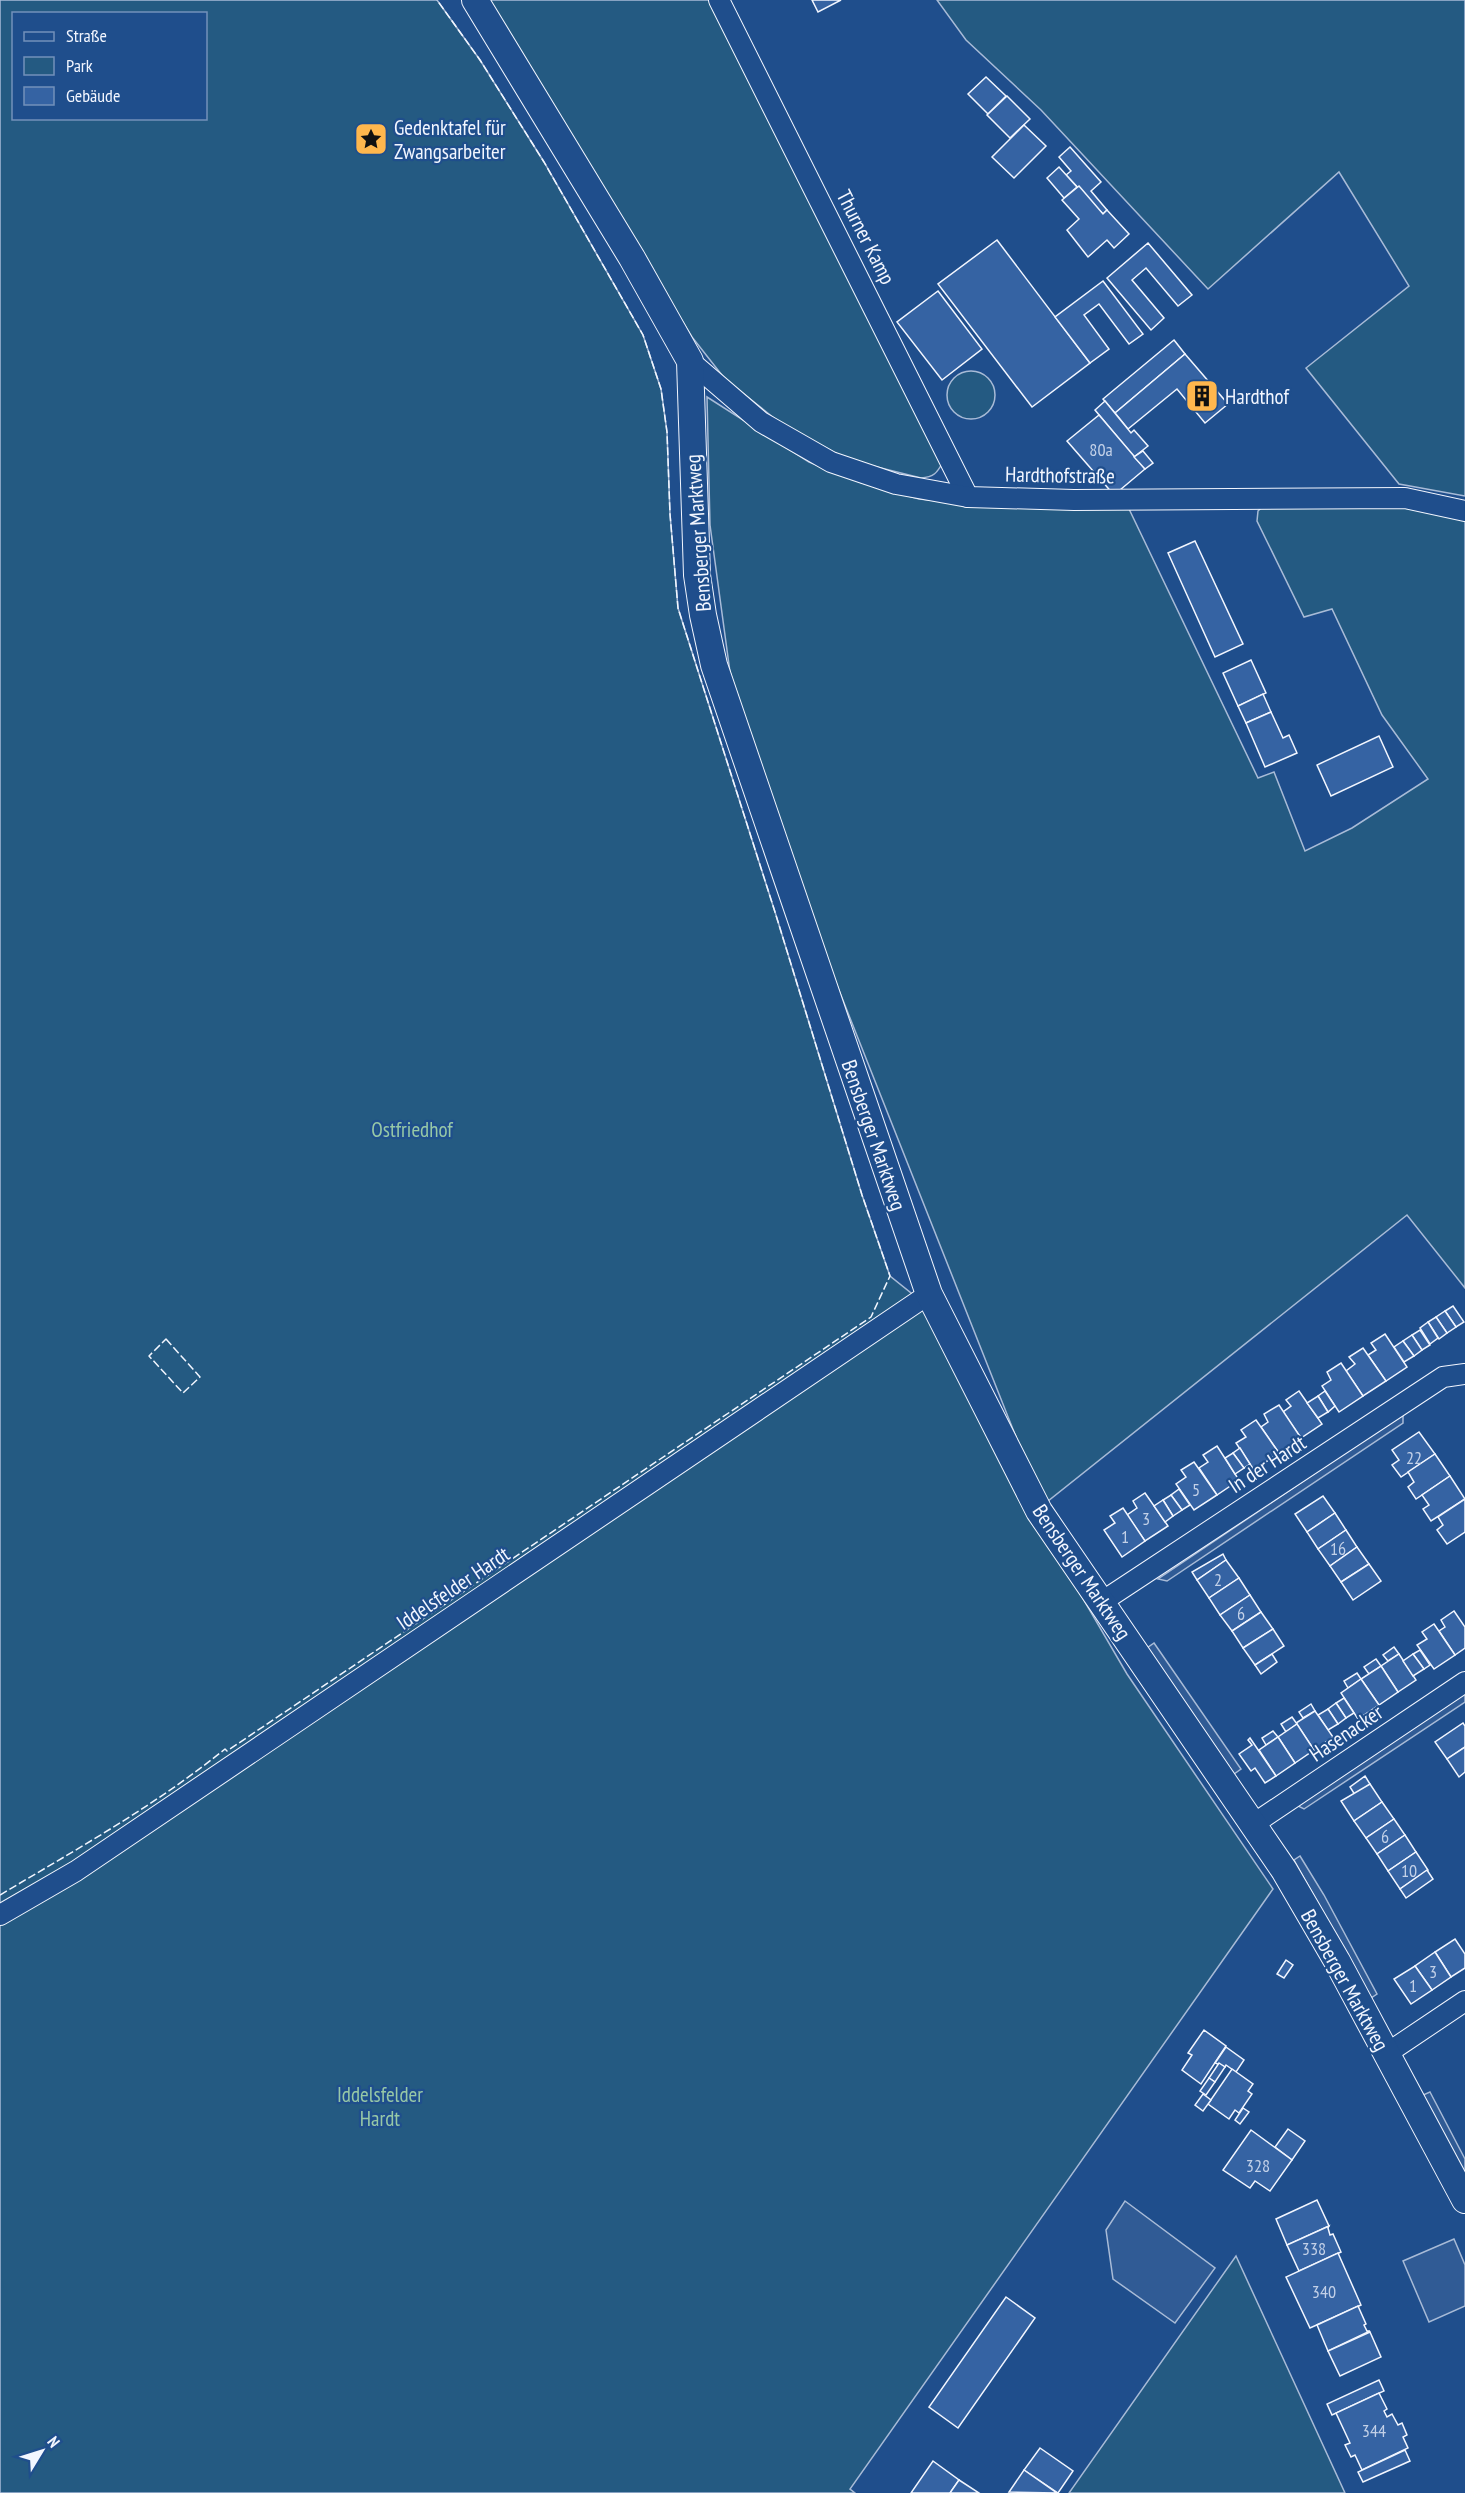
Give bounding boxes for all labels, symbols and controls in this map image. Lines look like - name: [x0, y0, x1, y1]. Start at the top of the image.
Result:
- legend: [12, 12, 207, 120]
- text: Straße: [66, 24, 107, 47]
- text: Park: [66, 54, 93, 77]
- text: Gebäude: [66, 84, 120, 107]
- place label: Gedenktafel für Zwangsarbeiter: [394, 114, 506, 165]
- place icon: Gedenktafel für Zwangsarbeiter: [353, 121, 389, 157]
- street label: Thurner Kamp: [831, 185, 901, 289]
- building icon: Hardthof: [1184, 378, 1220, 414]
- place label: Hardthof: [1225, 383, 1289, 410]
- house number: 80a: [1089, 438, 1113, 461]
- street label: Bensberger Marktweg: [679, 453, 717, 613]
- street label: Hardthofstraße: [1005, 461, 1115, 489]
- street label: Bensberger Marktweg: [836, 1056, 912, 1214]
- park label: Ostfriedhof: [371, 1116, 453, 1143]
- street label: In der Hardt: [1223, 1429, 1311, 1499]
- house number: 22: [1406, 1446, 1422, 1469]
- house number: 5: [1192, 1478, 1200, 1501]
- street label: Bensberger Marktweg: [1027, 1499, 1137, 1645]
- house number: 3: [1142, 1507, 1150, 1530]
- house number: 1: [1121, 1525, 1129, 1548]
- house number: 16: [1330, 1537, 1346, 1560]
- street label: Iddelsfelder Hardt: [391, 1540, 515, 1636]
- house number: 2: [1214, 1568, 1222, 1591]
- house number: 6: [1237, 1602, 1245, 1625]
- street label: Hasenacker: [1304, 1698, 1388, 1767]
- house number: 6: [1381, 1825, 1389, 1848]
- house number: 10: [1401, 1859, 1417, 1882]
- street label: Bensberger Marktweg: [1295, 1905, 1395, 2055]
- house number: 3: [1429, 1960, 1437, 1983]
- house number: 1: [1409, 1974, 1417, 1997]
- park label: Iddelsfelder Hardt: [337, 2081, 423, 2132]
- house number: 328: [1246, 2154, 1270, 2177]
- house number: 338: [1302, 2237, 1326, 2260]
- house number: 340: [1312, 2280, 1336, 2303]
- house number: 344: [1362, 2419, 1386, 2442]
- north arrow: [12, 2421, 72, 2481]
- text: N: [43, 2432, 64, 2451]

